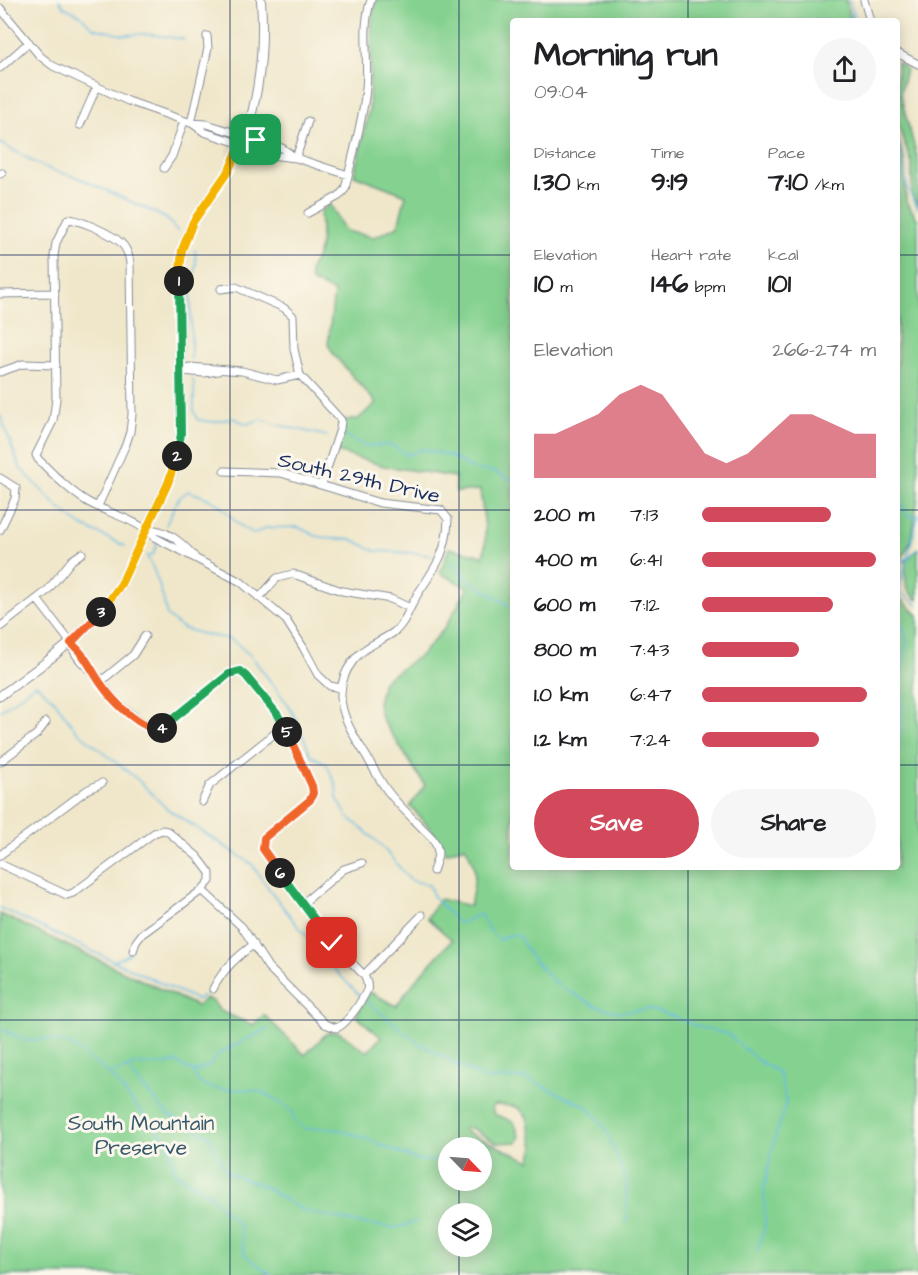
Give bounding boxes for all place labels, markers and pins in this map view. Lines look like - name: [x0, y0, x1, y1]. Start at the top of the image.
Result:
- pin: [230, 114, 281, 165]
- pin: 1: [164, 266, 194, 296]
- pin: 2: [162, 441, 192, 471]
- pin: 3: [86, 597, 116, 627]
- pin: 4: [147, 713, 177, 743]
- pin: 5: [272, 717, 302, 747]
- pin: 6: [265, 858, 295, 888]
- pin: [306, 917, 357, 968]

